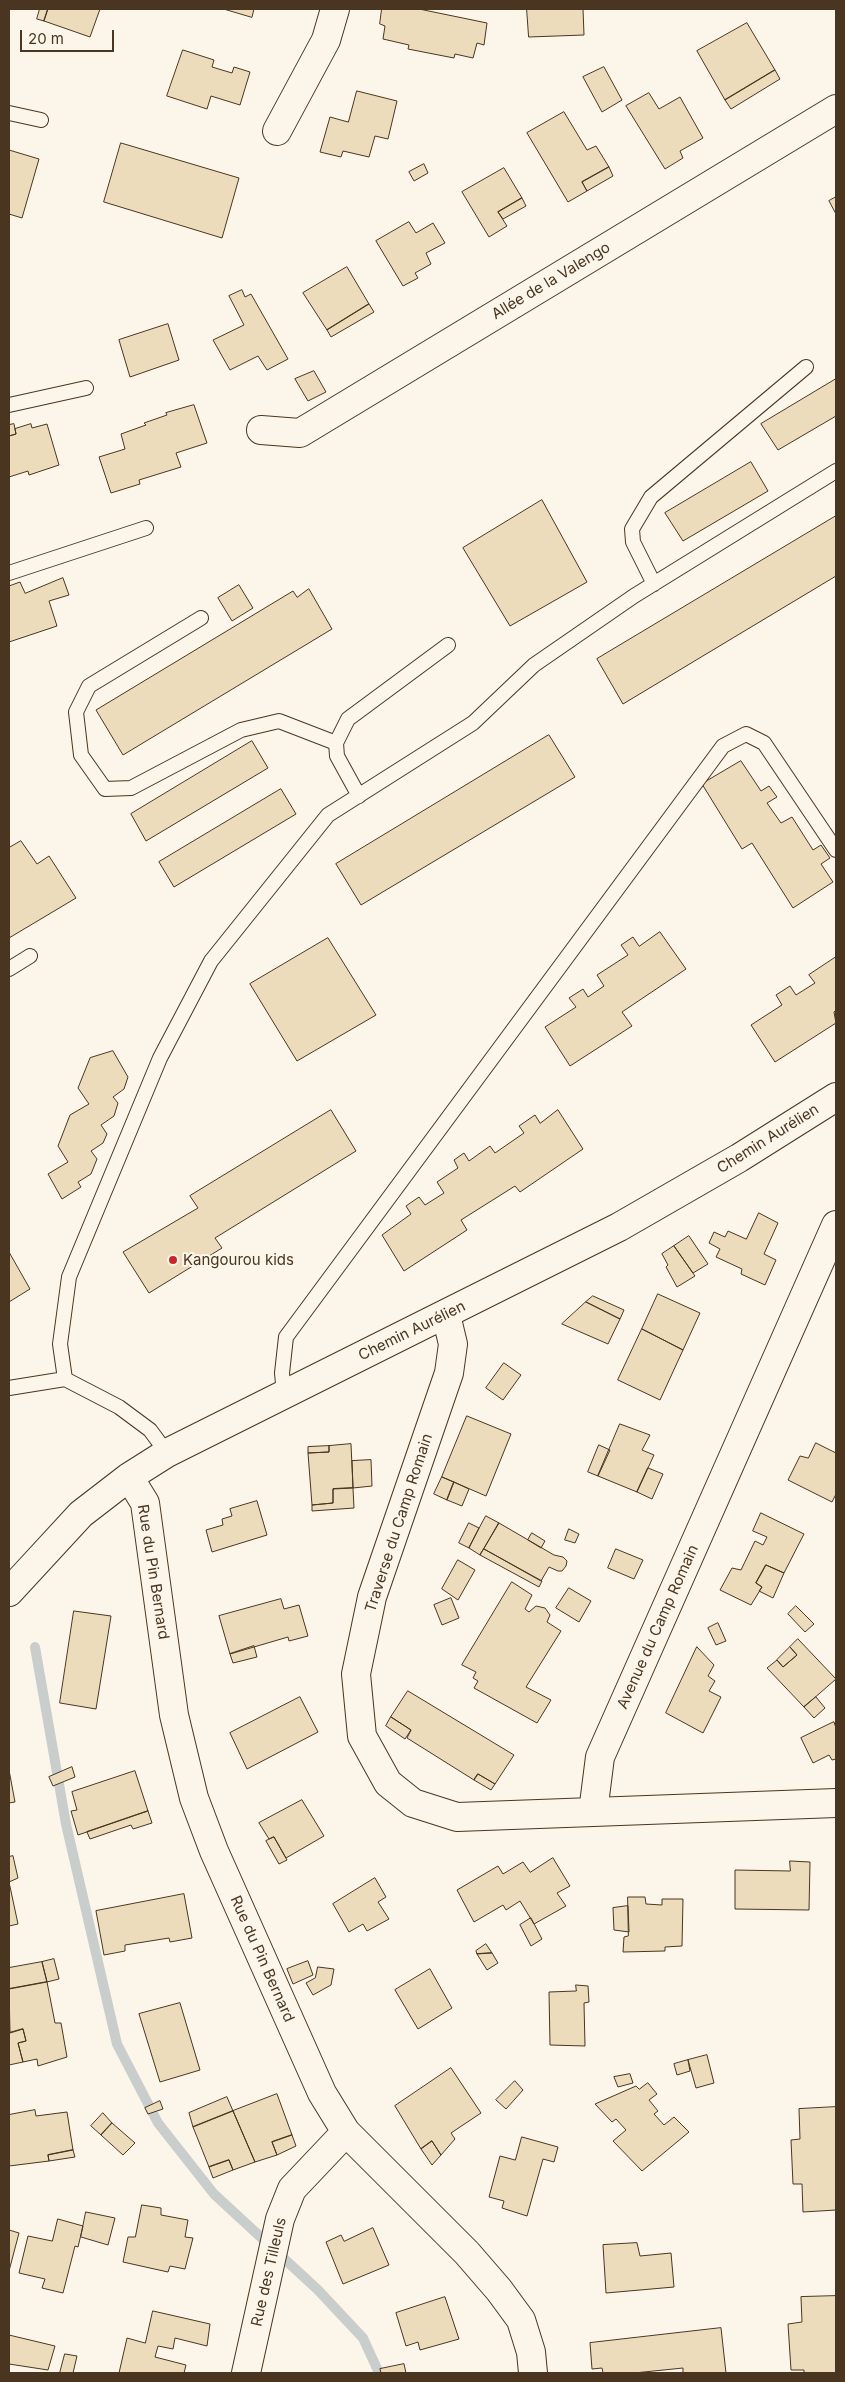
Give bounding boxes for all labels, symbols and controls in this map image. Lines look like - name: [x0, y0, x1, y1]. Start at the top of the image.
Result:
- scale bar: [22, 20, 116, 52]
- text: 20 m: [28, 29, 64, 48]
- street label: Allée de la Valengo: [488, 238, 614, 324]
- street label: Chemin Aurélien: [714, 1100, 822, 1178]
- place label: Kangourou kids: [183, 1251, 294, 1269]
- marker: Kangourou kids: [167, 1254, 179, 1266]
- street label: Chemin Aurélien: [356, 1297, 468, 1365]
- street label: Traverse du Camp Romain: [362, 1431, 436, 1615]
- street label: Rue du Pin Bernard: [133, 1503, 173, 1641]
- street label: Avenue du Camp Romain: [614, 1542, 702, 1712]
- street label: Rue du Pin Bernard: [226, 1893, 298, 2025]
- street label: Rue des Tilleuls: [248, 2216, 290, 2328]

